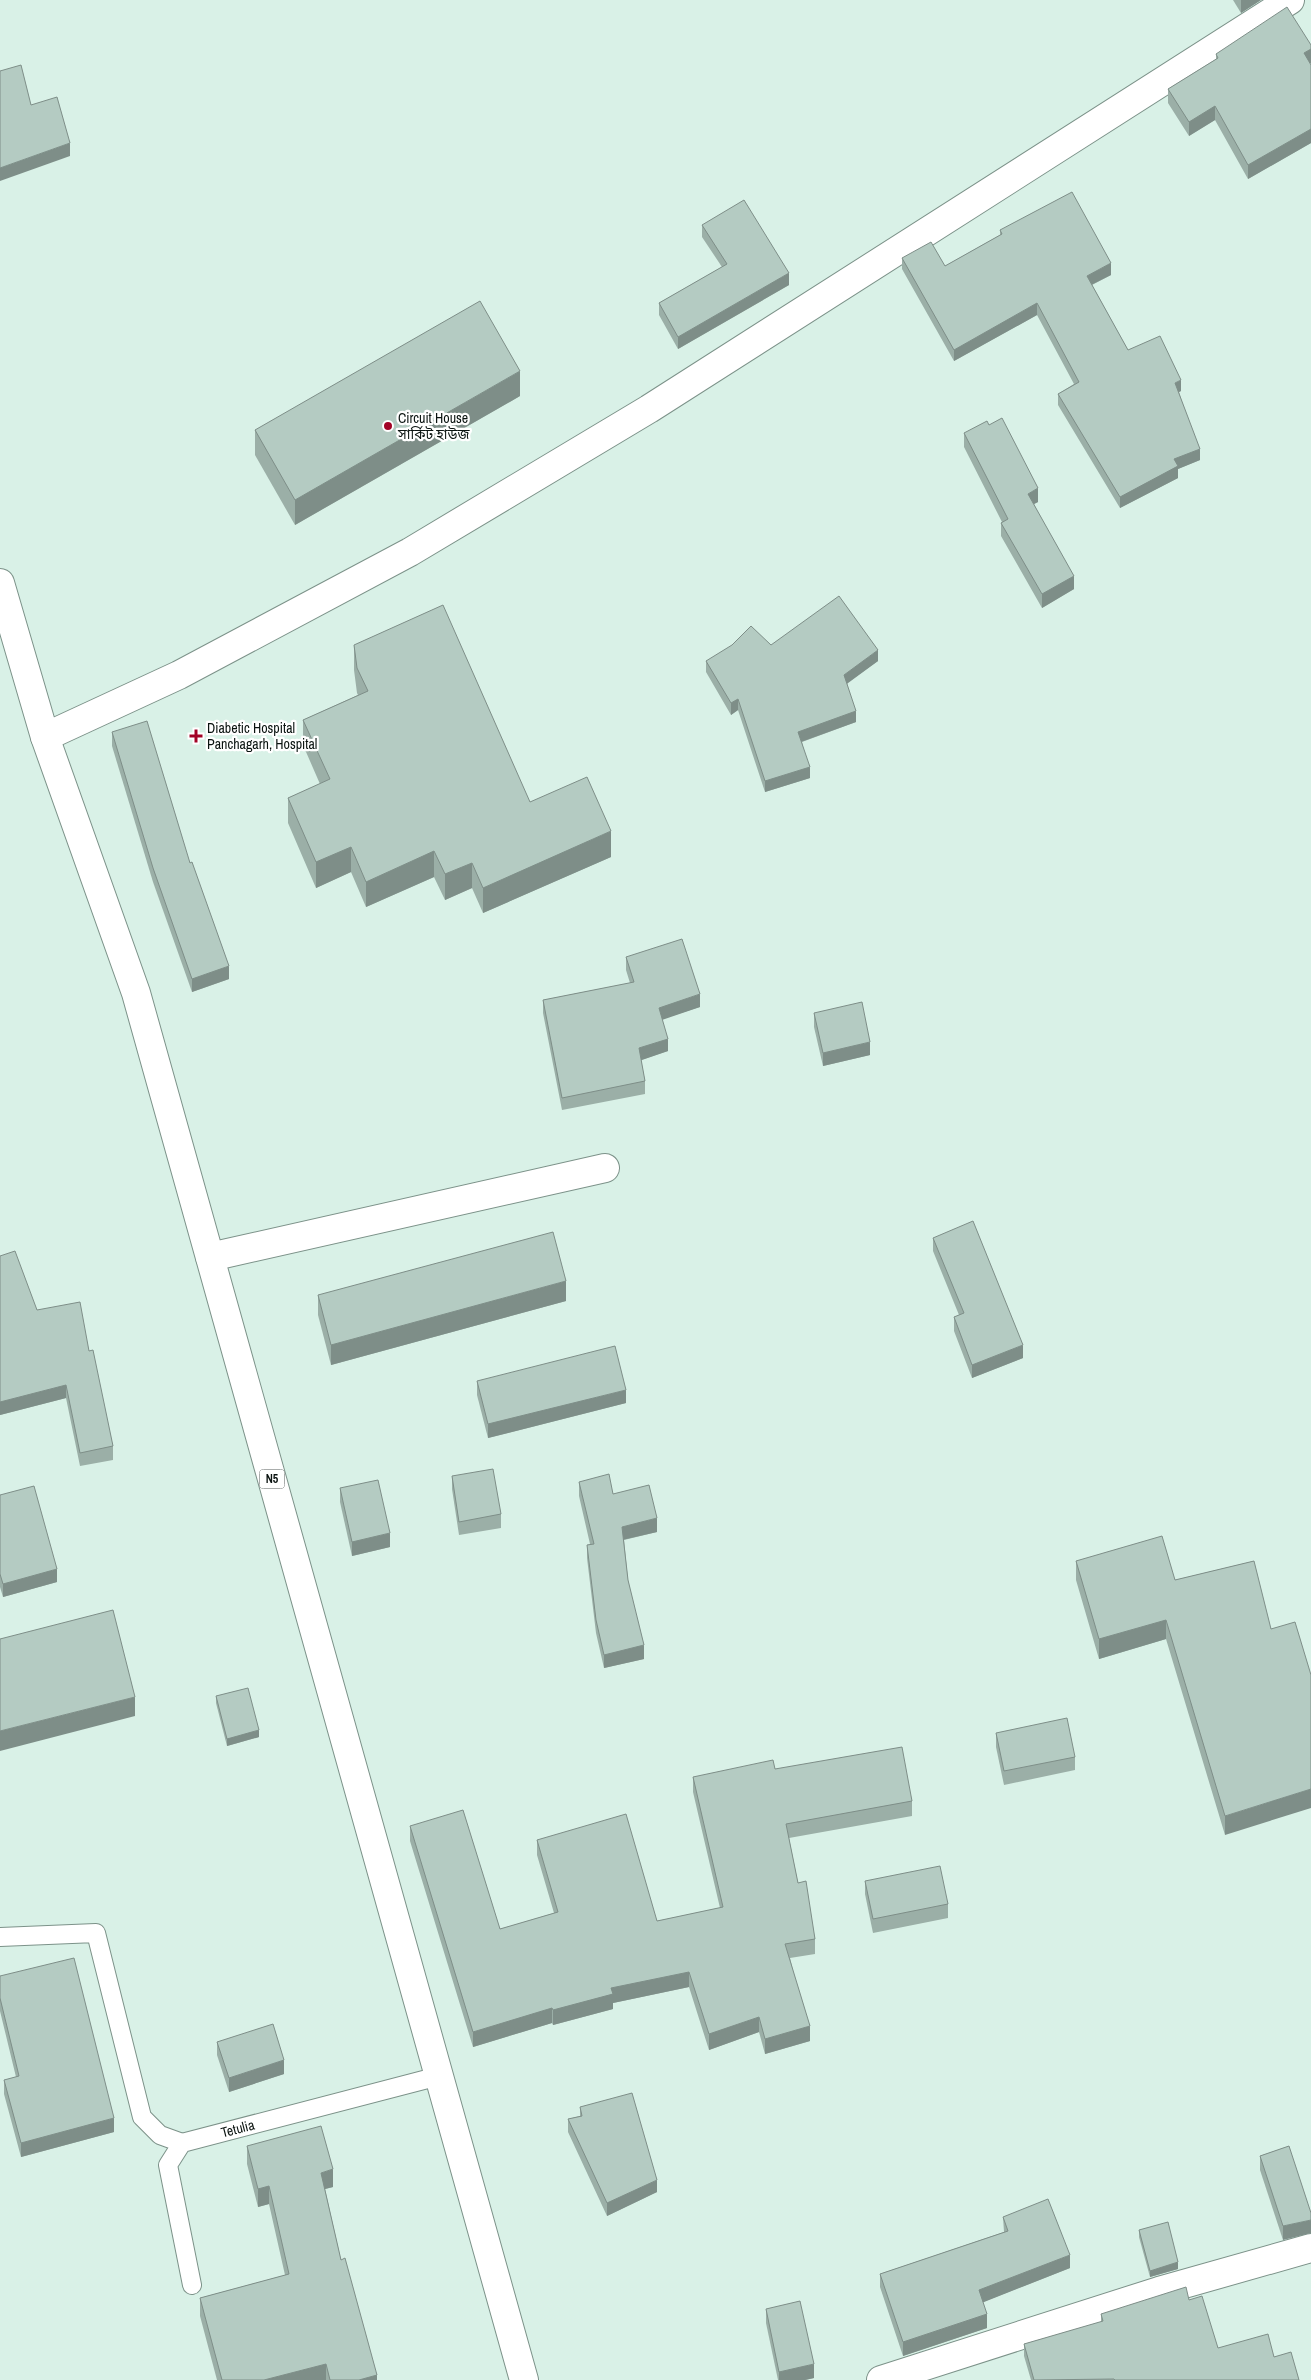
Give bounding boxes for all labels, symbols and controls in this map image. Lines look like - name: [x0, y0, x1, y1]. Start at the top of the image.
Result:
- place label: Circuit House সার্কিট হাউজ: [397, 409, 470, 443]
- marker: Circuit House সার্কিট হাউজ: [382, 420, 394, 432]
- place label: Diabetic Hospital Panchagarh, Hospital: [207, 719, 317, 753]
- marker: Diabetic Hospital Panchagarh, Hospital: [189, 729, 203, 743]
- road number: N5: [260, 1470, 284, 1488]
- street label: Tetulia: [219, 2115, 257, 2141]

